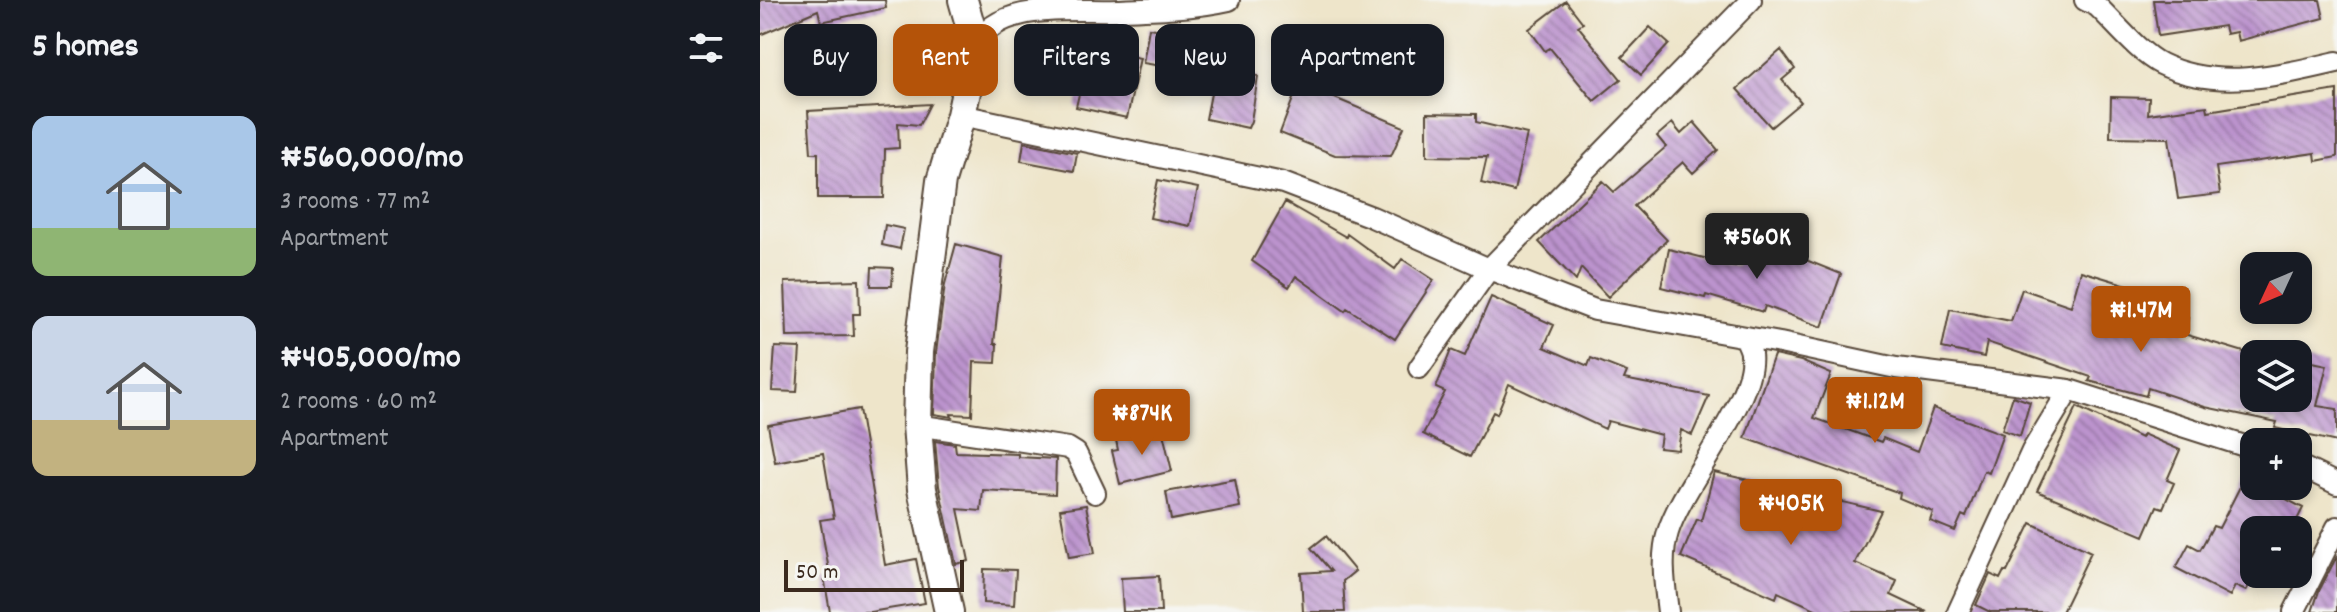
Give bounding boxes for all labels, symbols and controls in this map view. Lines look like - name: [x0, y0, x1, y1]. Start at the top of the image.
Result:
- text: 5 homes: [32, 24, 139, 73]
- chip: Buy: [784, 24, 877, 96]
- chip: Rent: [893, 24, 998, 96]
- chip: Filters: [1014, 24, 1139, 96]
- chip: New: [1155, 24, 1255, 96]
- chip: Apartment: [1271, 24, 1444, 96]
- icon: filters: [684, 26, 728, 70]
- text: ₦560,000/mo: [280, 135, 464, 184]
- icon: home: [96, 148, 192, 244]
- text: 3 rooms · 77 m²: [280, 184, 430, 221]
- pin: ₦560K: [1701, 213, 1813, 281]
- text: ₦560K: [1723, 220, 1791, 257]
- text: Apartment: [280, 221, 389, 258]
- north arrow: [2240, 252, 2312, 324]
- map controls: [2240, 252, 2312, 588]
- pin: ₦1.47M: [2076, 286, 2206, 354]
- text: ₦1.47M: [2109, 293, 2173, 330]
- text: ₦405,000/mo: [280, 335, 461, 384]
- button: layers: [2240, 340, 2312, 412]
- icon: home: [96, 348, 192, 444]
- pin: ₦1.12M: [1810, 377, 1940, 445]
- text: 2 rooms · 60 m²: [280, 384, 437, 421]
- text: ₦1.12M: [1845, 384, 1905, 421]
- pin: ₦874K: [1086, 389, 1198, 457]
- text: ₦874K: [1112, 396, 1172, 433]
- text: Apartment: [280, 421, 389, 458]
- button: +: [2240, 428, 2312, 500]
- pin: ₦405K: [1735, 479, 1847, 547]
- text: ₦405K: [1758, 486, 1824, 523]
- button: −: [2240, 516, 2312, 588]
- scale bar: [784, 556, 964, 592]
- text: 50 m: [796, 558, 838, 589]

